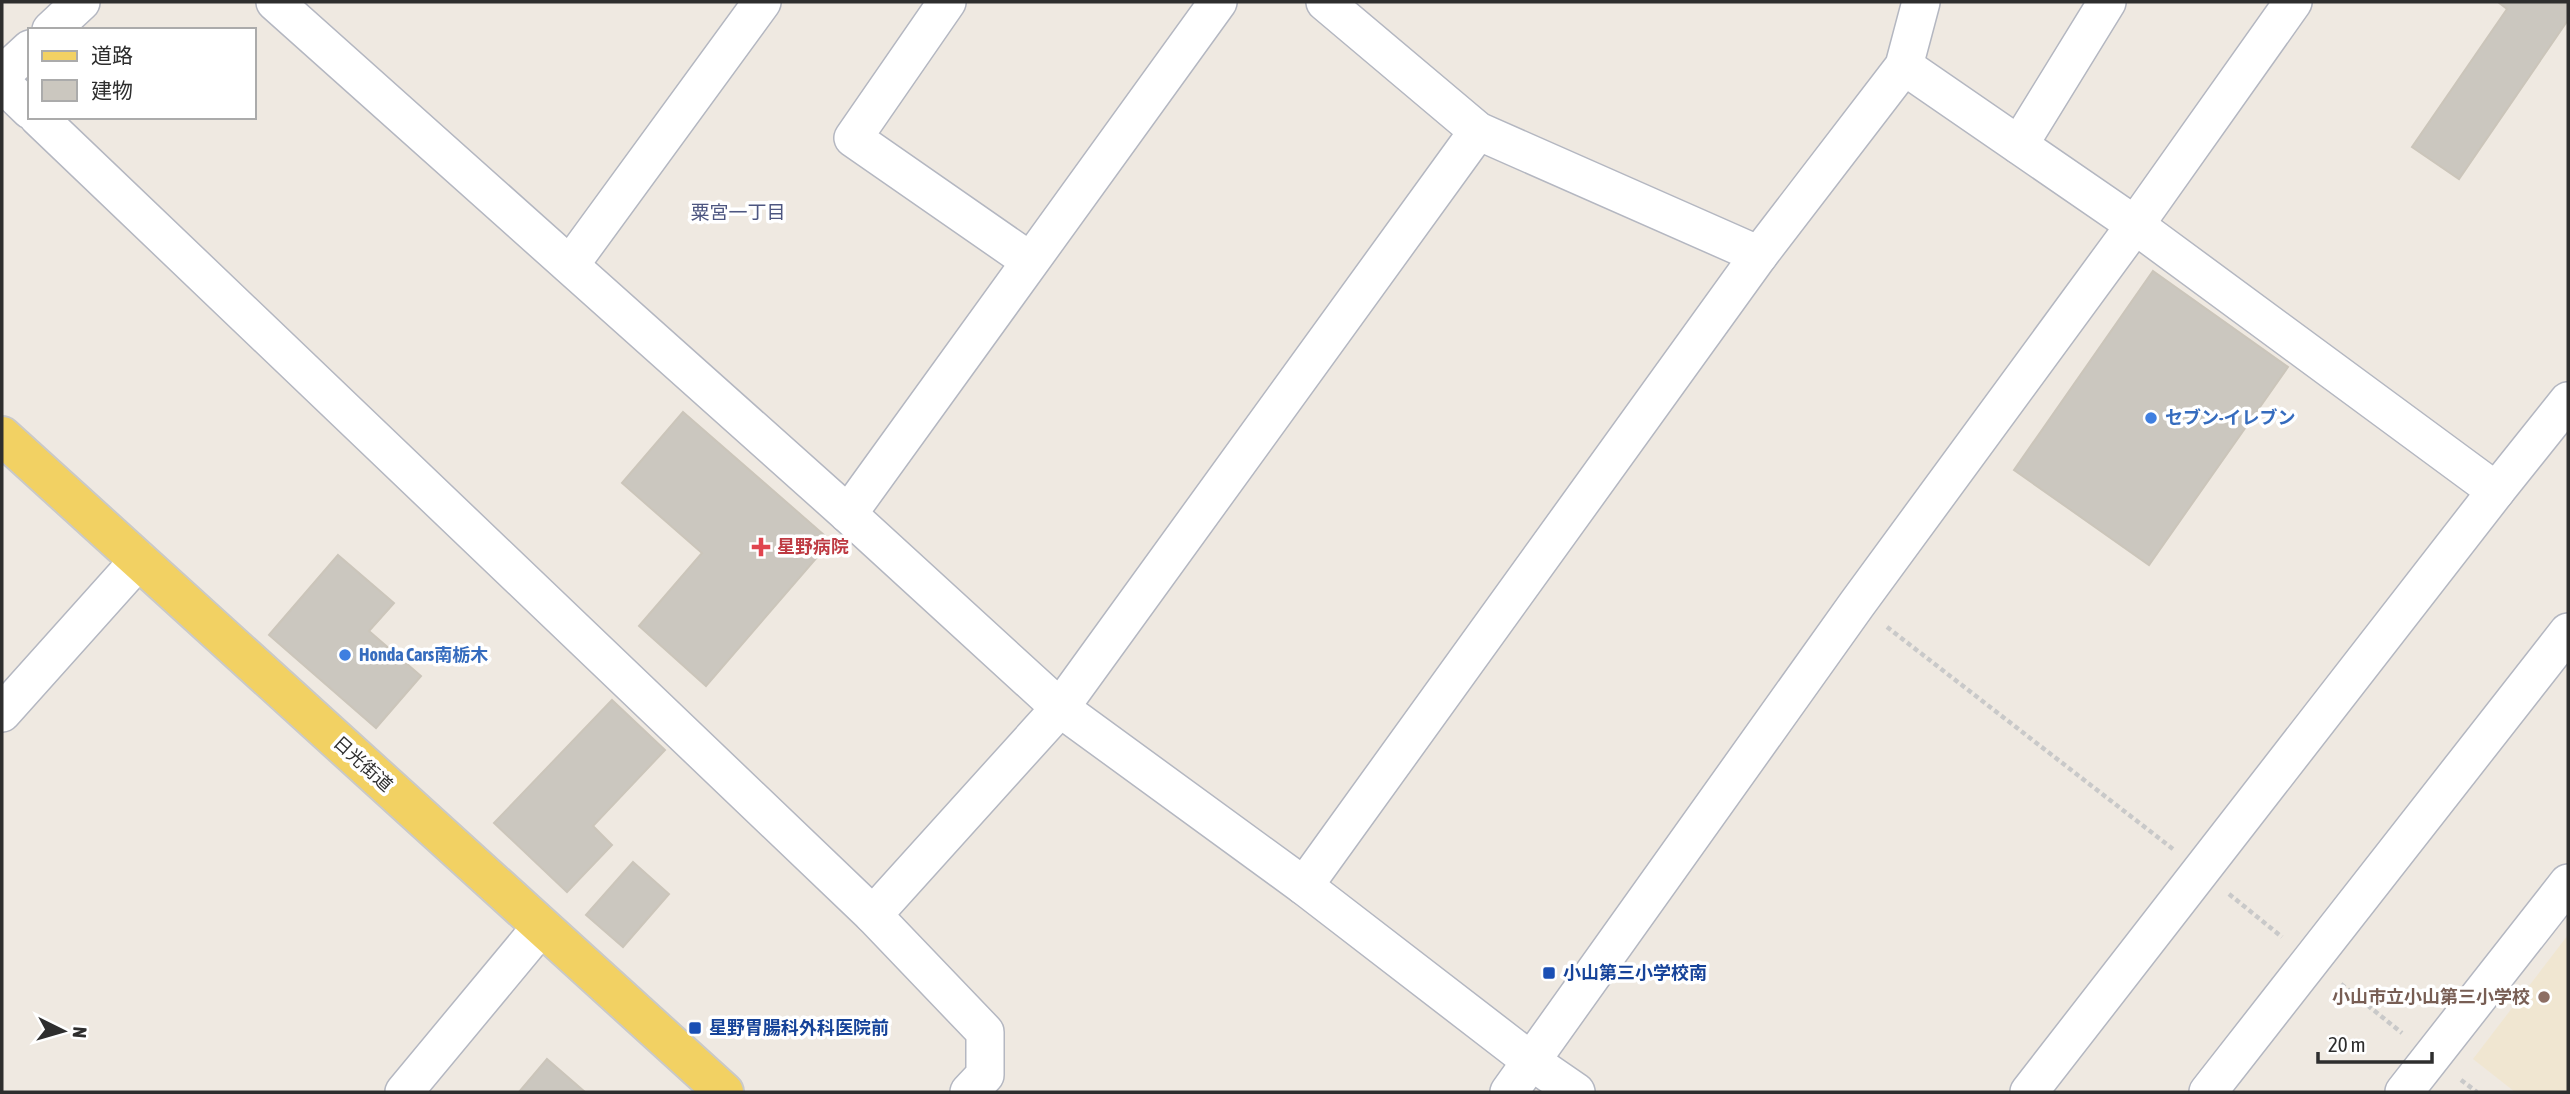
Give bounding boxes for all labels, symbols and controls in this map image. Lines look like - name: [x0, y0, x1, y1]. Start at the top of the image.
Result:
- legend: [28, 28, 256, 119]
- text: 道路: [91, 43, 133, 67]
- text: 建物: [91, 78, 133, 102]
- district label: 粟宮一丁目: [690, 201, 786, 223]
- place label: セブン-イレブン: [2165, 407, 2296, 428]
- marker: セブン-イレブン: [2143, 410, 2159, 426]
- place label: 星野病院: [777, 536, 849, 557]
- marker: 星野病院: [751, 537, 771, 557]
- place label: Honda Cars南栃木: [359, 644, 488, 665]
- marker: Honda Cars南栃木: [337, 647, 353, 663]
- street label: 日光街道: [330, 732, 397, 796]
- place label: 小山第三小学校南: [1563, 962, 1707, 983]
- marker: 小山第三小学校南: [1541, 965, 1557, 981]
- place label: 小山市立小山第三小学校: [2332, 986, 2530, 1007]
- marker: 小山市立小山第三小学校: [2536, 989, 2552, 1005]
- north arrow: [28, 996, 98, 1066]
- place label: 星野胃腸科外科医院前: [709, 1017, 889, 1038]
- marker: 星野胃腸科外科医院前: [687, 1020, 703, 1036]
- scale bar: [2318, 1020, 2432, 1064]
- text: N: [68, 1026, 91, 1039]
- text: 20 m: [2328, 1032, 2366, 1056]

